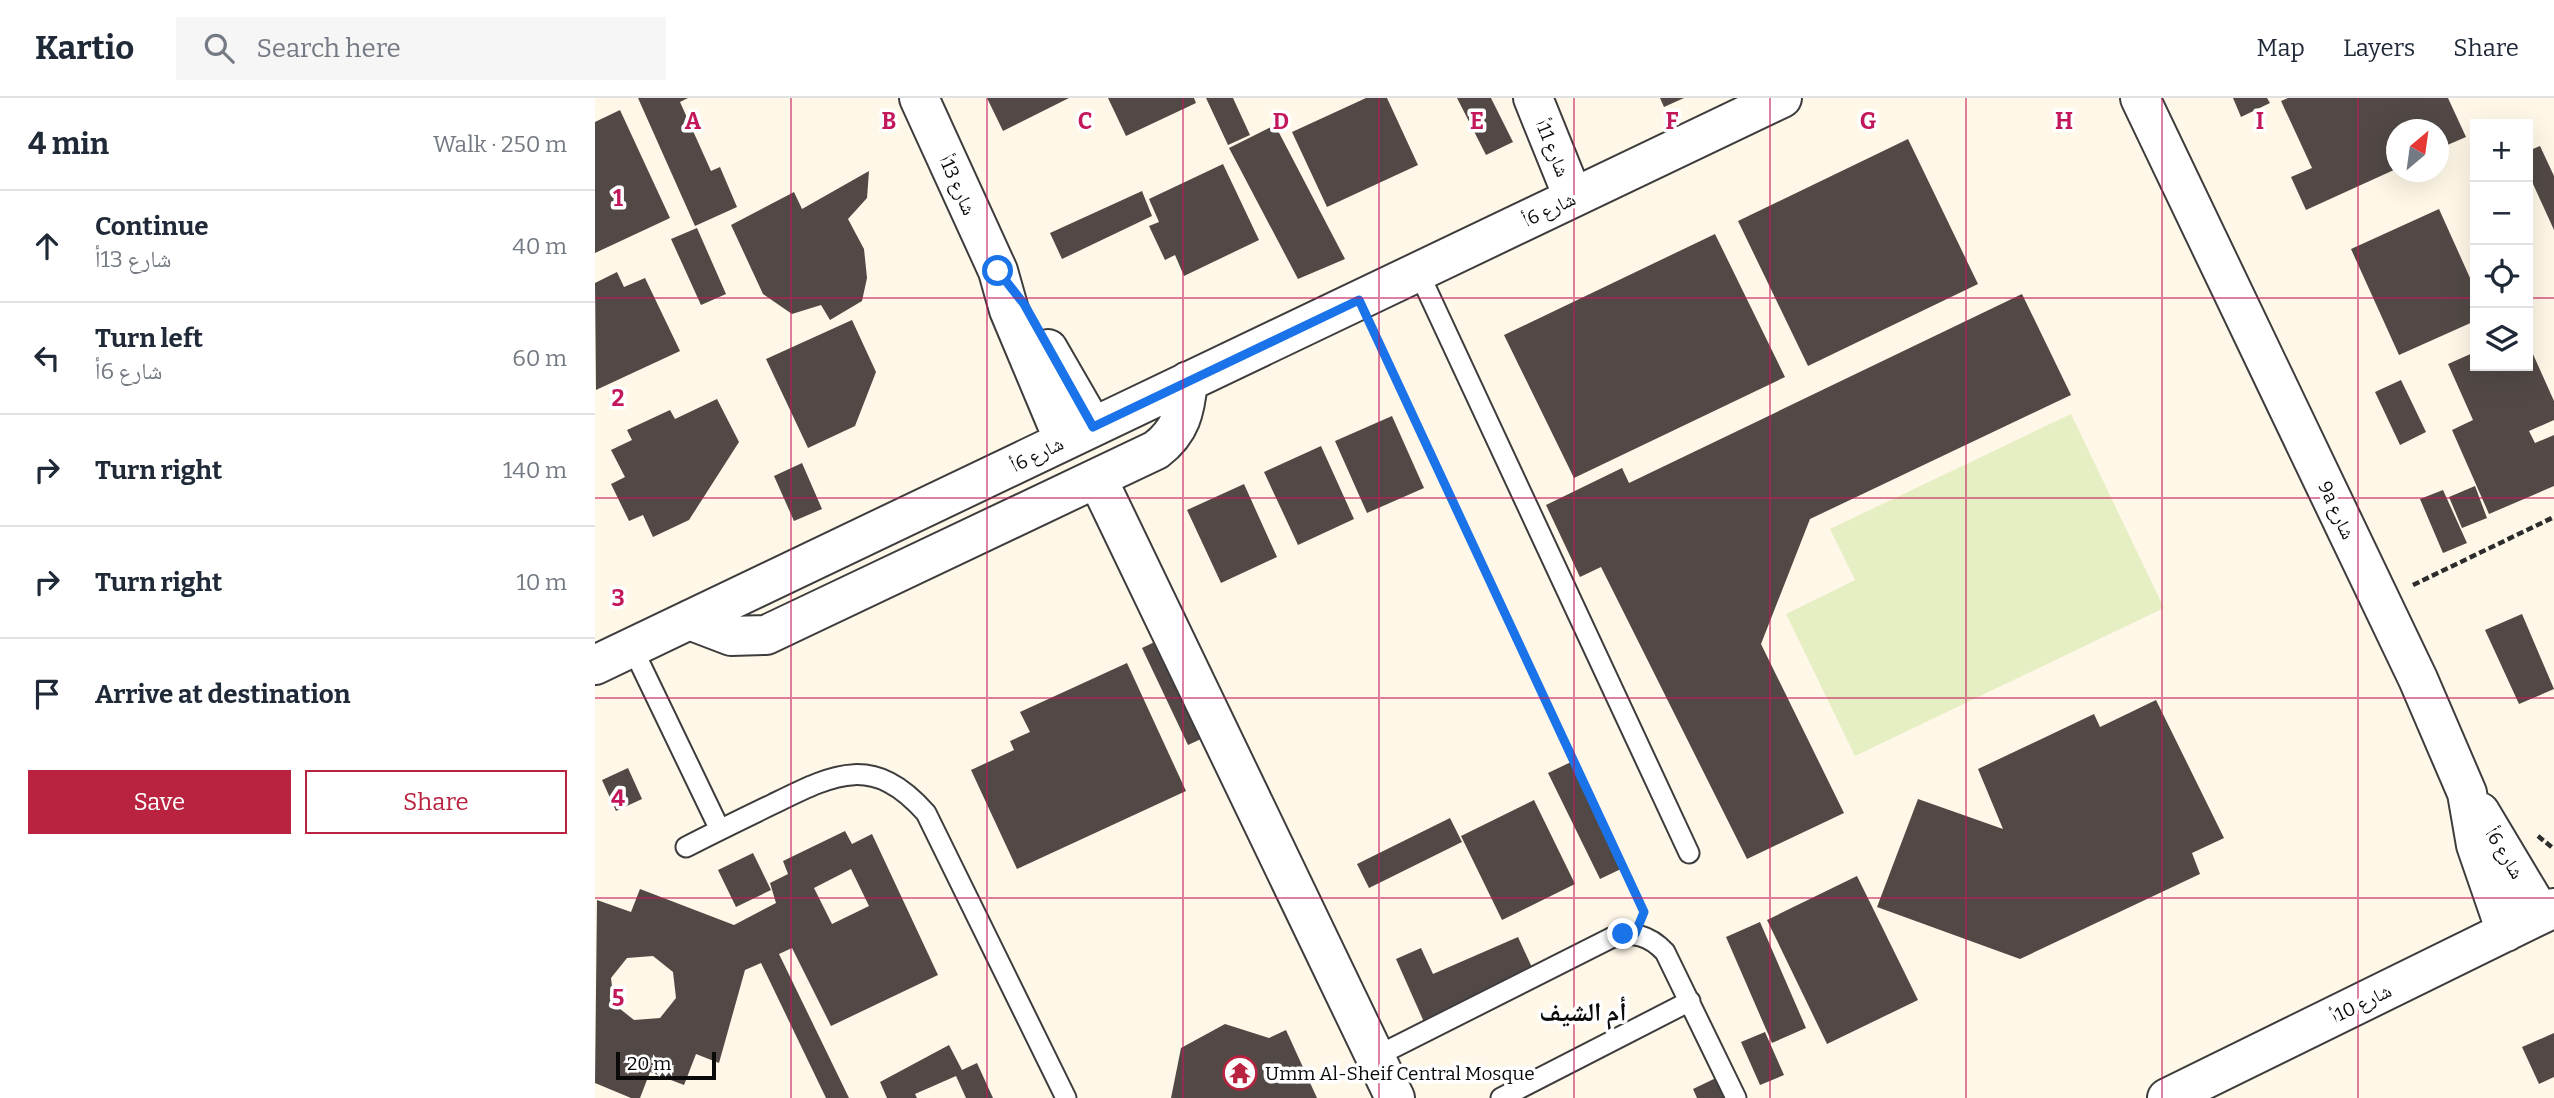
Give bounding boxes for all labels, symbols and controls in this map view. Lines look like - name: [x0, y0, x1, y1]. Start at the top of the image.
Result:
- search box: [176, 17, 666, 80]
- text: Kartio: [35, 28, 134, 68]
- icon: search: [200, 29, 238, 67]
- text: Search here: [256, 33, 401, 64]
- text: Map: [2257, 34, 2305, 62]
- text: Layers: [2343, 34, 2415, 62]
- text: Share: [2453, 34, 2519, 62]
- text: A: [685, 107, 702, 135]
- text: B: [882, 107, 896, 135]
- text: C: [1078, 107, 1092, 135]
- text: D: [1273, 107, 1289, 135]
- text: E: [1470, 107, 1484, 135]
- text: F: [1666, 107, 1679, 135]
- text: G: [1860, 107, 1877, 135]
- text: H: [2055, 107, 2073, 135]
- text: I: [2256, 107, 2264, 135]
- street label: شارع 11أ: [1531, 116, 1574, 180]
- north arrow: [2386, 119, 2449, 182]
- map controls: [2470, 119, 2533, 371]
- button: +: [2470, 119, 2533, 182]
- text: 4 min: [28, 126, 109, 162]
- text: Walk · 250 m: [433, 130, 567, 158]
- street label: شارع 13أ: [934, 152, 981, 219]
- button: −: [2470, 182, 2533, 245]
- text: 1: [613, 184, 623, 212]
- street label: شارع 6أ: [1519, 187, 1579, 232]
- text: Continue: [95, 211, 209, 242]
- icon: ahead: [28, 227, 66, 265]
- text: 40 m: [512, 232, 567, 260]
- text: شارع 13أ: [95, 245, 171, 273]
- button: locate: [2470, 245, 2533, 308]
- route start: [982, 255, 1013, 286]
- button: layers: [2470, 308, 2533, 371]
- text: Turn left: [95, 323, 203, 354]
- icon: left: [28, 339, 66, 377]
- text: 60 m: [512, 344, 567, 372]
- text: شارع 6أ: [95, 357, 162, 385]
- text: 2: [612, 384, 625, 412]
- street label: شارع 6أ: [1007, 432, 1067, 477]
- icon: right: [28, 451, 66, 489]
- text: Turn right: [95, 455, 222, 486]
- text: 140 m: [503, 456, 567, 484]
- street label: 9a شارع: [2313, 478, 2360, 543]
- icon: right: [28, 563, 66, 601]
- text: Turn right: [95, 567, 222, 598]
- text: 10 m: [516, 568, 567, 596]
- text: 3: [611, 584, 625, 612]
- icon: arrive: [28, 675, 66, 713]
- text: Arrive at destination: [95, 679, 350, 710]
- button: Save: [28, 770, 291, 834]
- button: Share: [305, 770, 567, 834]
- text: 4: [611, 784, 625, 812]
- street label: شارع 6أ: [2480, 823, 2529, 883]
- route end: [1607, 918, 1638, 949]
- street label: شارع 10أ: [2327, 979, 2395, 1028]
- text: 5: [612, 984, 624, 1012]
- district label: أم الشيف: [1539, 996, 1627, 1030]
- scale bar: [616, 1049, 716, 1081]
- text: 20 m: [627, 1052, 671, 1075]
- temple icon: Umm Al-Sheif Central Mosque: [1221, 1054, 1259, 1092]
- place label: Umm Al-Sheif Central Mosque: [1265, 1062, 1535, 1085]

